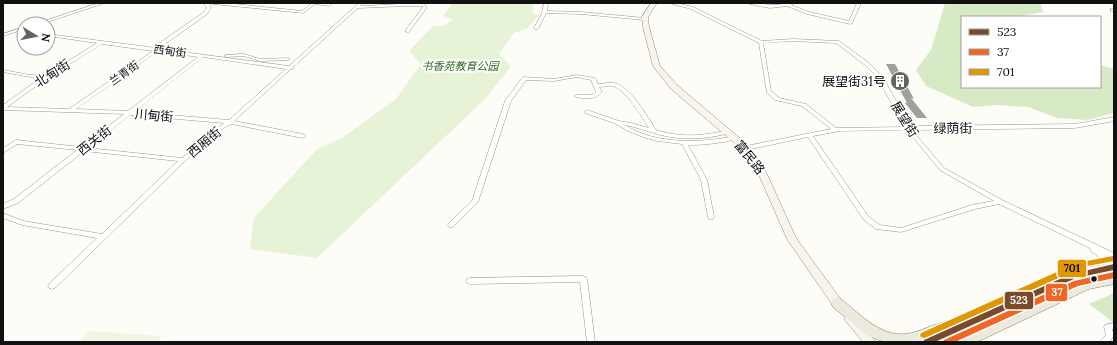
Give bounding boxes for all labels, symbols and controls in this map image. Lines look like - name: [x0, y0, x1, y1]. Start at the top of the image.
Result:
- north arrow: [16, 16, 56, 56]
- legend: [961, 16, 1101, 88]
- text: 523: [997, 24, 1017, 39]
- text: N: [38, 32, 53, 44]
- street label: 西甸街: [153, 42, 187, 60]
- text: 37: [997, 44, 1009, 59]
- street label: 北甸街: [31, 56, 73, 91]
- street label: 兰青街: [106, 58, 142, 88]
- park label: 书香苑教育公园: [422, 59, 500, 73]
- text: 701: [997, 64, 1014, 79]
- building icon: 展望街31号: [889, 70, 911, 92]
- place label: 展望街31号: [822, 73, 886, 90]
- street label: 展望街: [887, 98, 922, 140]
- street label: 川甸街: [134, 105, 174, 126]
- street label: 绿荫街: [933, 120, 973, 137]
- street label: 西关街: [74, 122, 115, 159]
- street label: 西厢街: [184, 123, 225, 161]
- street label: 富民路: [731, 137, 768, 178]
- line badge: 701: [1057, 259, 1087, 278]
- text: 701: [1064, 261, 1081, 275]
- unlabelled marker: [1089, 274, 1099, 284]
- line badge: 37: [1045, 283, 1068, 302]
- text: 37: [1051, 285, 1063, 299]
- line badge: 523: [1004, 291, 1034, 310]
- text: 523: [1010, 293, 1028, 307]

